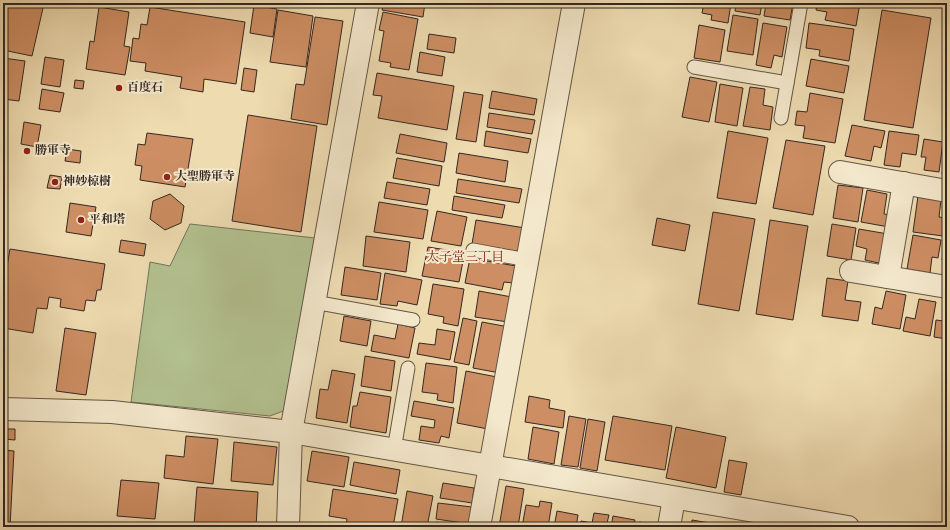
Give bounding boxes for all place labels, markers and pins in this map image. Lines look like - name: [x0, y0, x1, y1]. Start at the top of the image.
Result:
- place label: 百度石: [127, 80, 163, 94]
- marker: 百度石: [114, 83, 124, 93]
- place label: 勝軍寺: [35, 143, 71, 157]
- marker: 勝軍寺: [22, 146, 32, 156]
- place label: 大聖勝軍寺: [175, 169, 235, 183]
- marker: 大聖勝軍寺: [162, 172, 172, 182]
- place label: 神妙椋樹: [63, 174, 111, 188]
- marker: 神妙椋樹: [50, 177, 60, 187]
- place label: 平和塔: [89, 212, 125, 226]
- marker: 平和塔: [76, 215, 86, 225]

